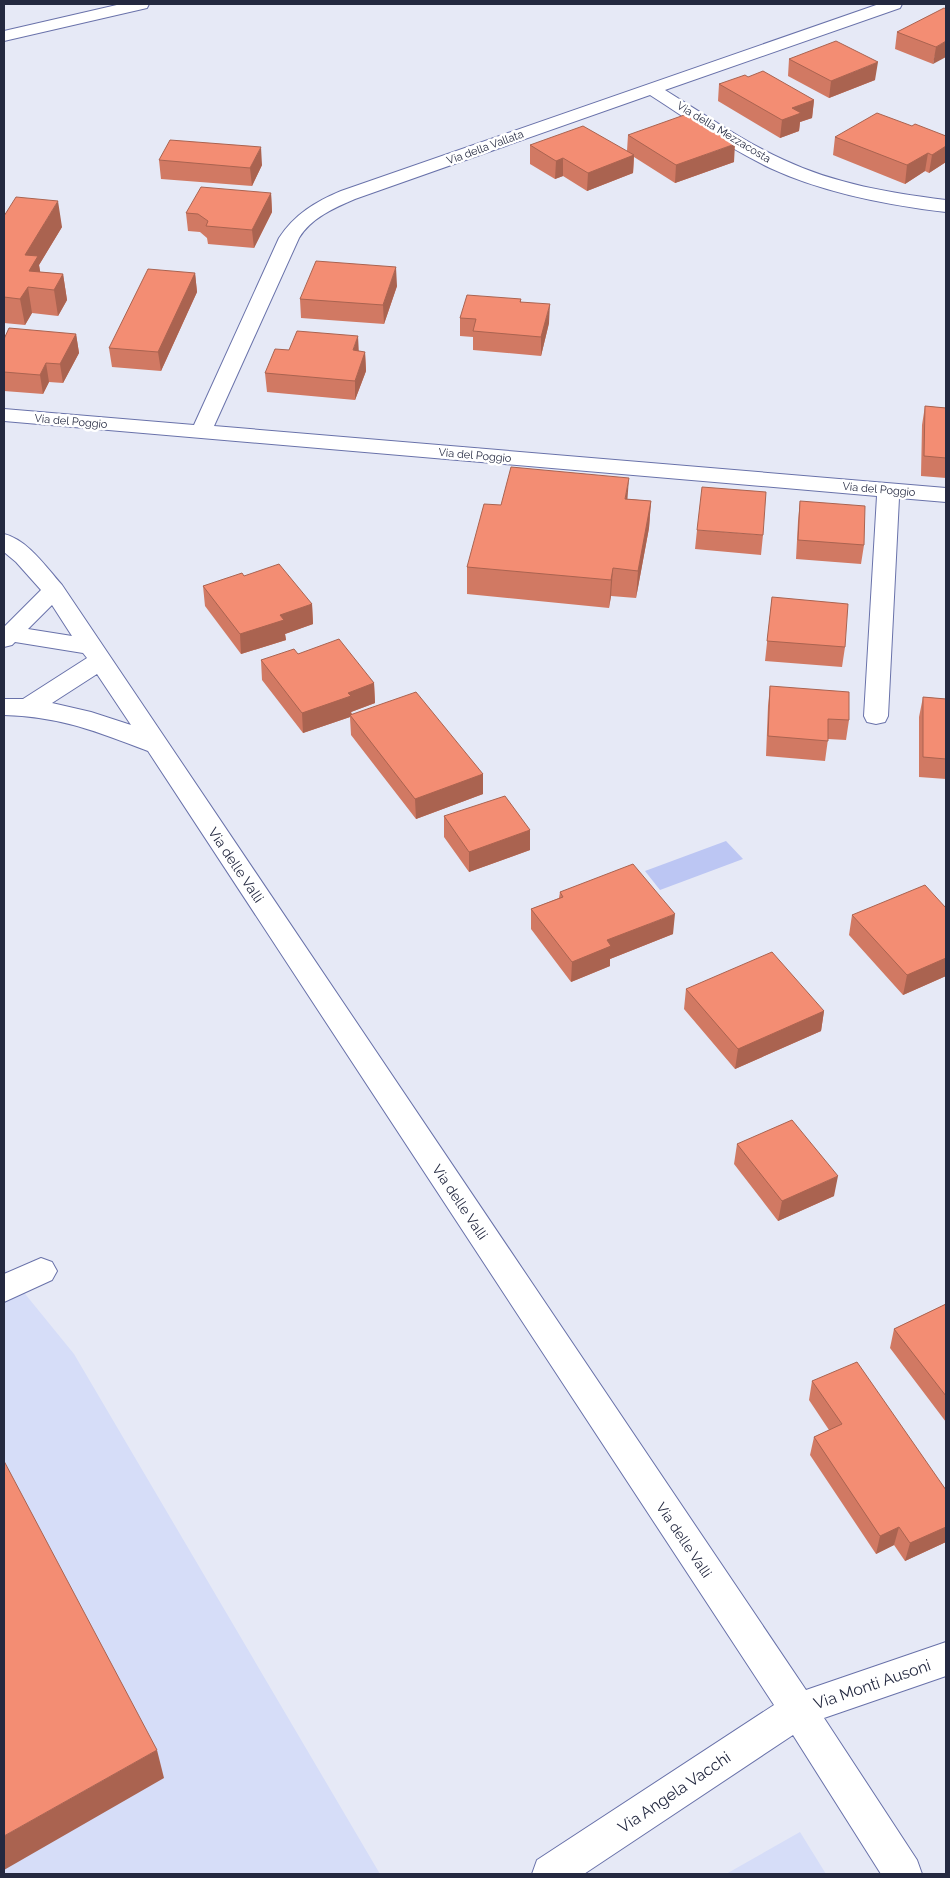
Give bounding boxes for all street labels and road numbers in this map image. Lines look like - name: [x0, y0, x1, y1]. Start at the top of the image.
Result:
- street label: Via della Mezzacosta: [675, 99, 773, 166]
- street label: Via della Vallata: [445, 128, 525, 167]
- street label: Via del Poggio: [34, 412, 108, 431]
- street label: Via del Poggio: [438, 446, 512, 465]
- street label: Via del Poggio: [842, 480, 916, 499]
- street label: Via delle Valli: [205, 825, 267, 905]
- street label: Via delle Valli: [429, 1162, 491, 1242]
- street label: Via delle Valli: [653, 1500, 715, 1580]
- street label: Via Monti Ausoni: [811, 1656, 933, 1713]
- street label: Via Angela Vacchi: [614, 1748, 734, 1837]

